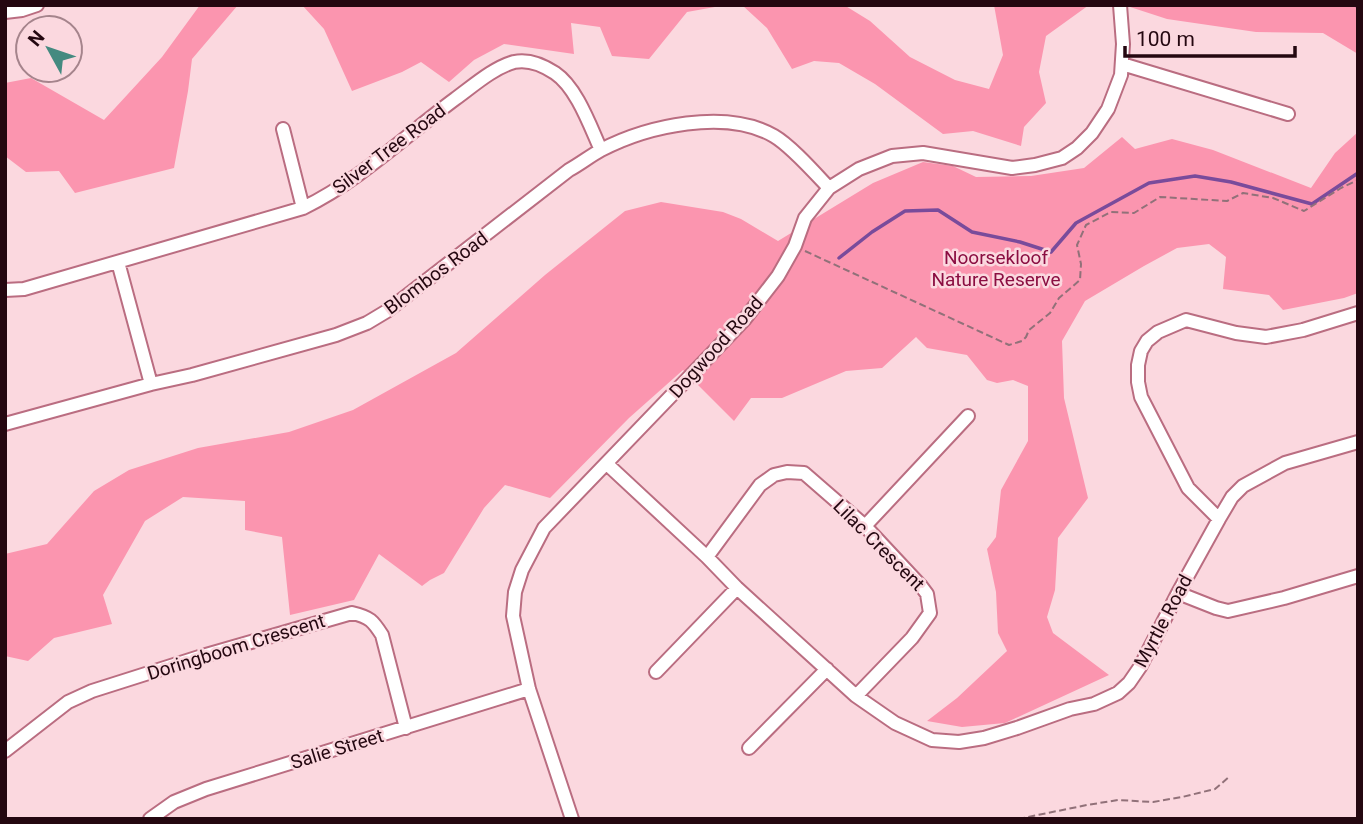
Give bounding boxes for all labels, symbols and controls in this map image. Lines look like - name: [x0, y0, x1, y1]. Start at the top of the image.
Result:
- north arrow: [14, 14, 84, 84]
- scale bar: [1125, 14, 1295, 58]
- text: N: [23, 26, 49, 51]
- text: 100 m: [1136, 27, 1195, 51]
- street label: Silver Tree Road: [328, 99, 450, 199]
- street label: Blombos Road: [380, 227, 492, 319]
- park label: Noorsekloof Nature Reserve: [931, 246, 1061, 291]
- street label: Dogwood Road: [664, 291, 768, 403]
- street label: Lilac Crescent: [829, 495, 929, 595]
- street label: Myrtle Road: [1129, 571, 1197, 671]
- street label: Doringboom Crescent: [144, 609, 328, 685]
- street label: Salie Street: [288, 724, 386, 774]

